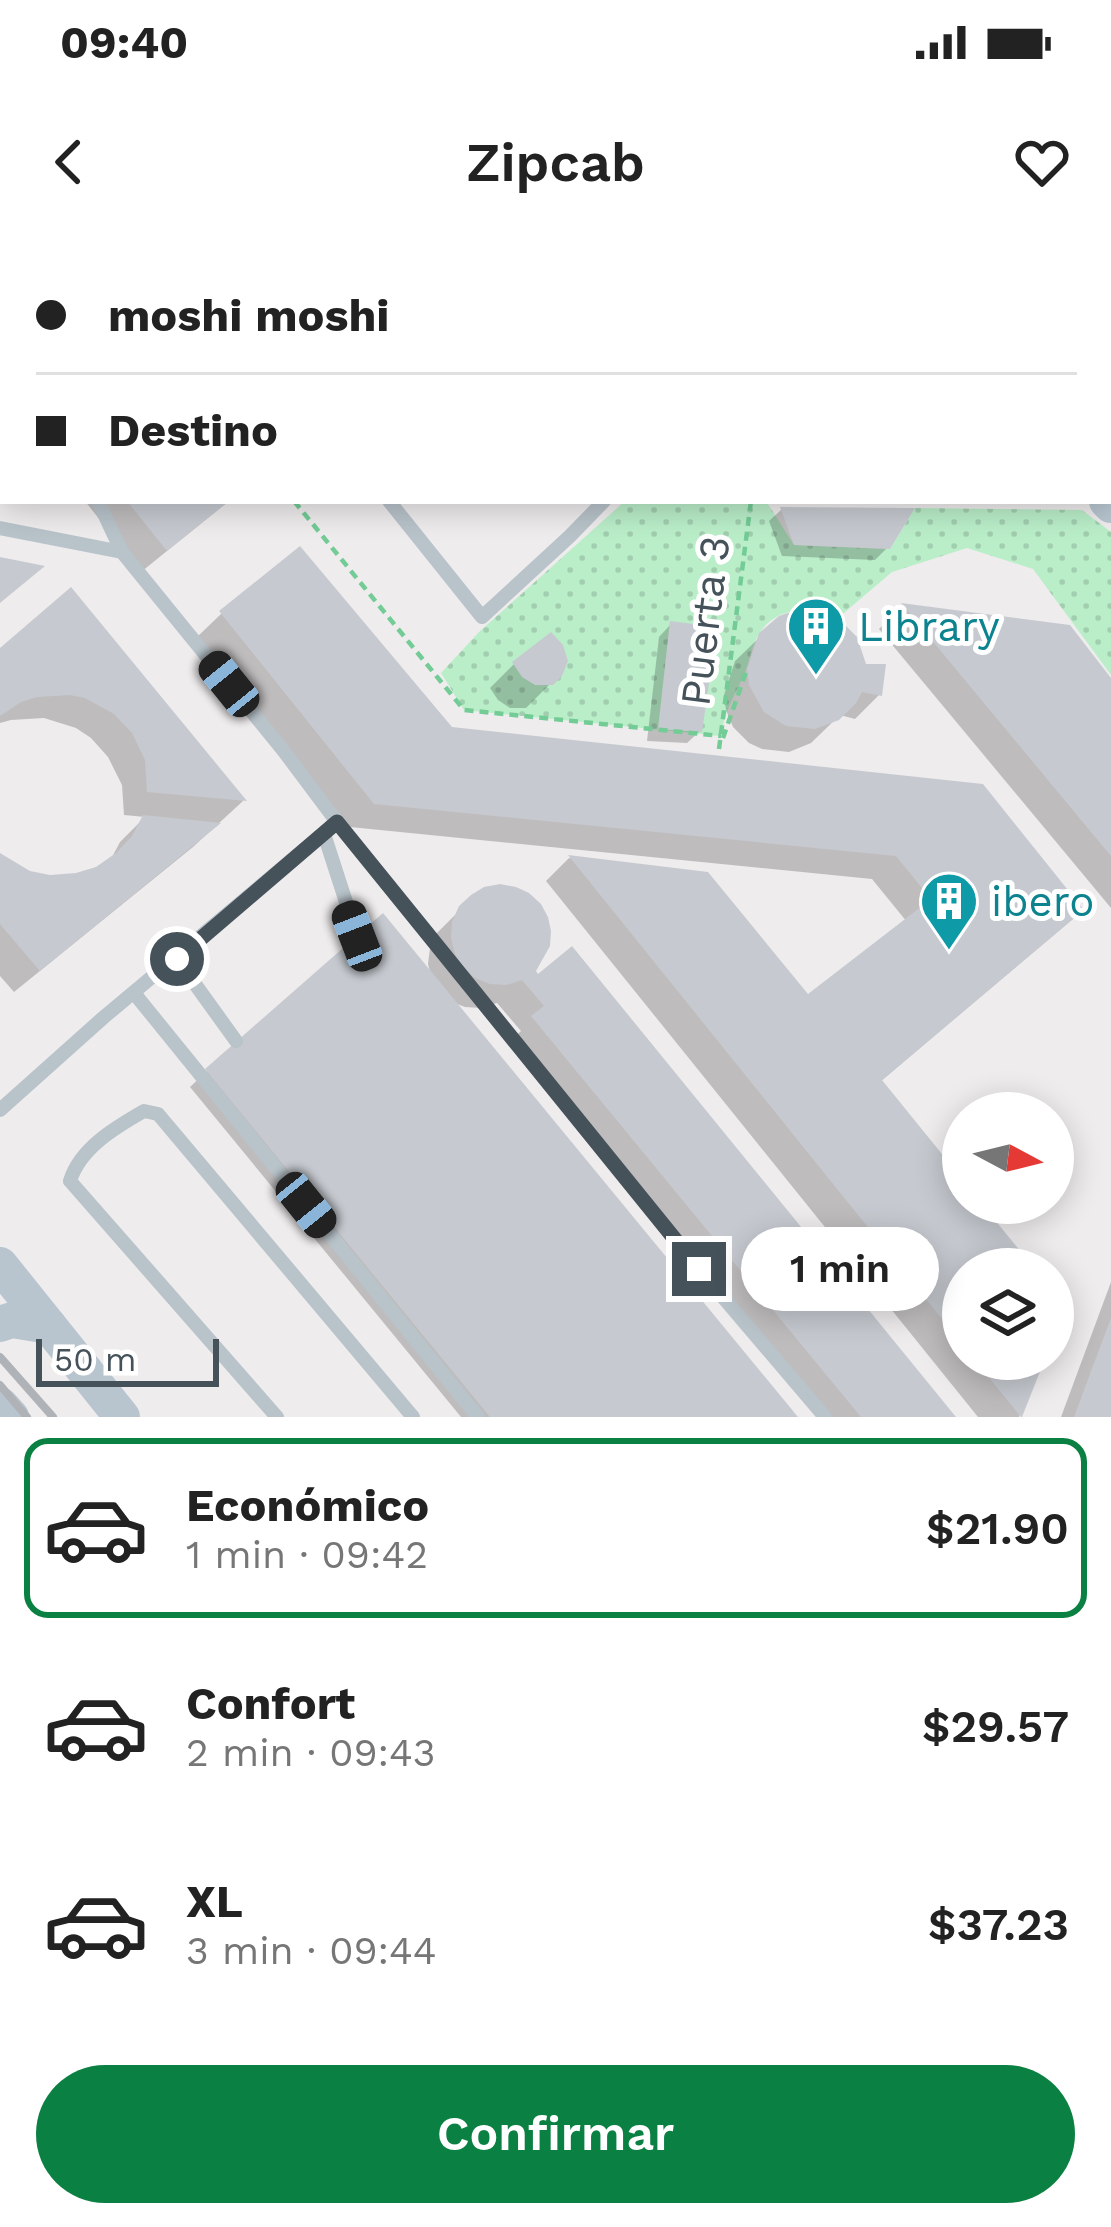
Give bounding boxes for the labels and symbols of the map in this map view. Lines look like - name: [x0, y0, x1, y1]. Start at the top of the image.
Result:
- street label: Puerta 3: [670, 533, 740, 709]
- building icon: Library: [785, 595, 847, 677]
- place label: Library: [858, 602, 1000, 651]
- car: [192, 645, 266, 723]
- building icon: ibero: [918, 870, 980, 952]
- place label: ibero: [991, 877, 1094, 926]
- car: [327, 896, 387, 976]
- route start: [150, 932, 204, 986]
- north arrow: [942, 1092, 1074, 1224]
- car: [269, 1166, 343, 1244]
- callout: 1 min: [741, 1227, 939, 1311]
- route end: [672, 1242, 726, 1296]
- scale bar: [36, 1333, 219, 1386]

